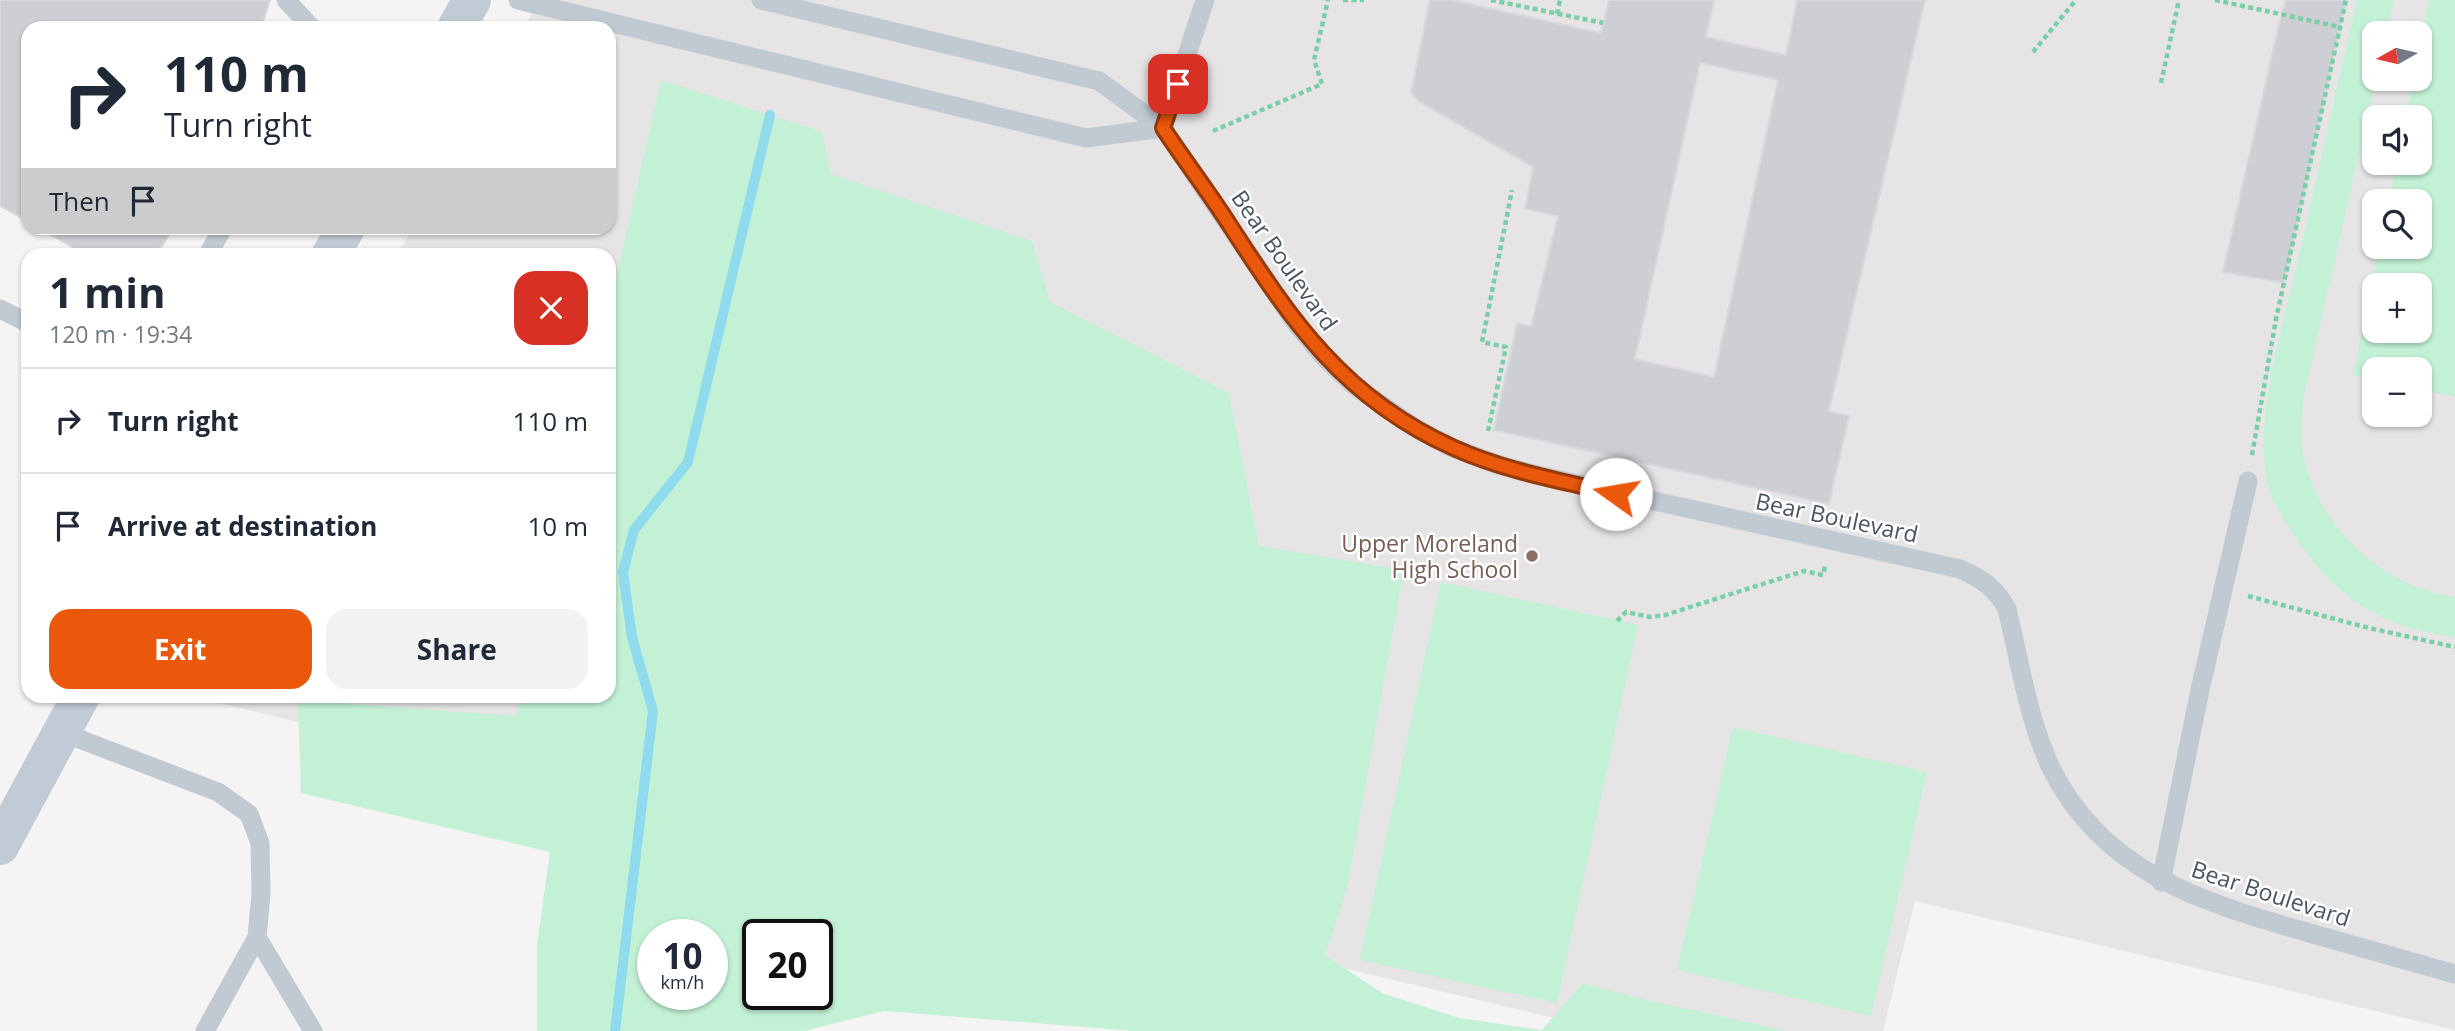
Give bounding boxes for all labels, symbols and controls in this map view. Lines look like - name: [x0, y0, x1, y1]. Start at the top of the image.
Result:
- north arrow: [2362, 21, 2432, 91]
- map controls: [2362, 21, 2432, 427]
- text: 110 m: [164, 40, 309, 106]
- icon: right: [49, 49, 140, 140]
- pin: [1148, 54, 1208, 114]
- icon: arrive: [1159, 65, 1197, 103]
- text: Turn right: [164, 103, 312, 146]
- button: sound: [2362, 105, 2432, 175]
- icon: arrive: [124, 182, 162, 220]
- text: Then: [49, 183, 110, 219]
- street label: Bear Boulevard: [1225, 183, 1345, 337]
- button: search: [2362, 189, 2432, 259]
- text: 1 min: [49, 263, 166, 320]
- button: close: [514, 271, 588, 345]
- button: +: [2362, 273, 2432, 343]
- text: 120 m · 19:34: [49, 318, 192, 350]
- button: −: [2362, 357, 2432, 427]
- icon: right: [49, 402, 87, 440]
- text: Turn right: [108, 403, 239, 439]
- text: 110 m: [513, 403, 588, 439]
- position arrow: [1579, 457, 1653, 531]
- street label: Bear Boulevard: [1753, 484, 1921, 550]
- icon: arrive: [49, 507, 87, 545]
- text: Arrive at destination: [108, 508, 377, 544]
- text: 10 m: [527, 508, 588, 544]
- place label: Upper Moreland High School: [1341, 527, 1518, 585]
- marker: Upper Moreland High School: [1524, 548, 1540, 564]
- button: Exit: [49, 609, 312, 689]
- button: Share: [326, 609, 588, 689]
- street label: Bear Boulevard: [2187, 852, 2355, 934]
- speed limit sign: 20: [742, 919, 833, 1010]
- text: 10: [662, 932, 703, 979]
- text: km/h: [661, 970, 704, 994]

